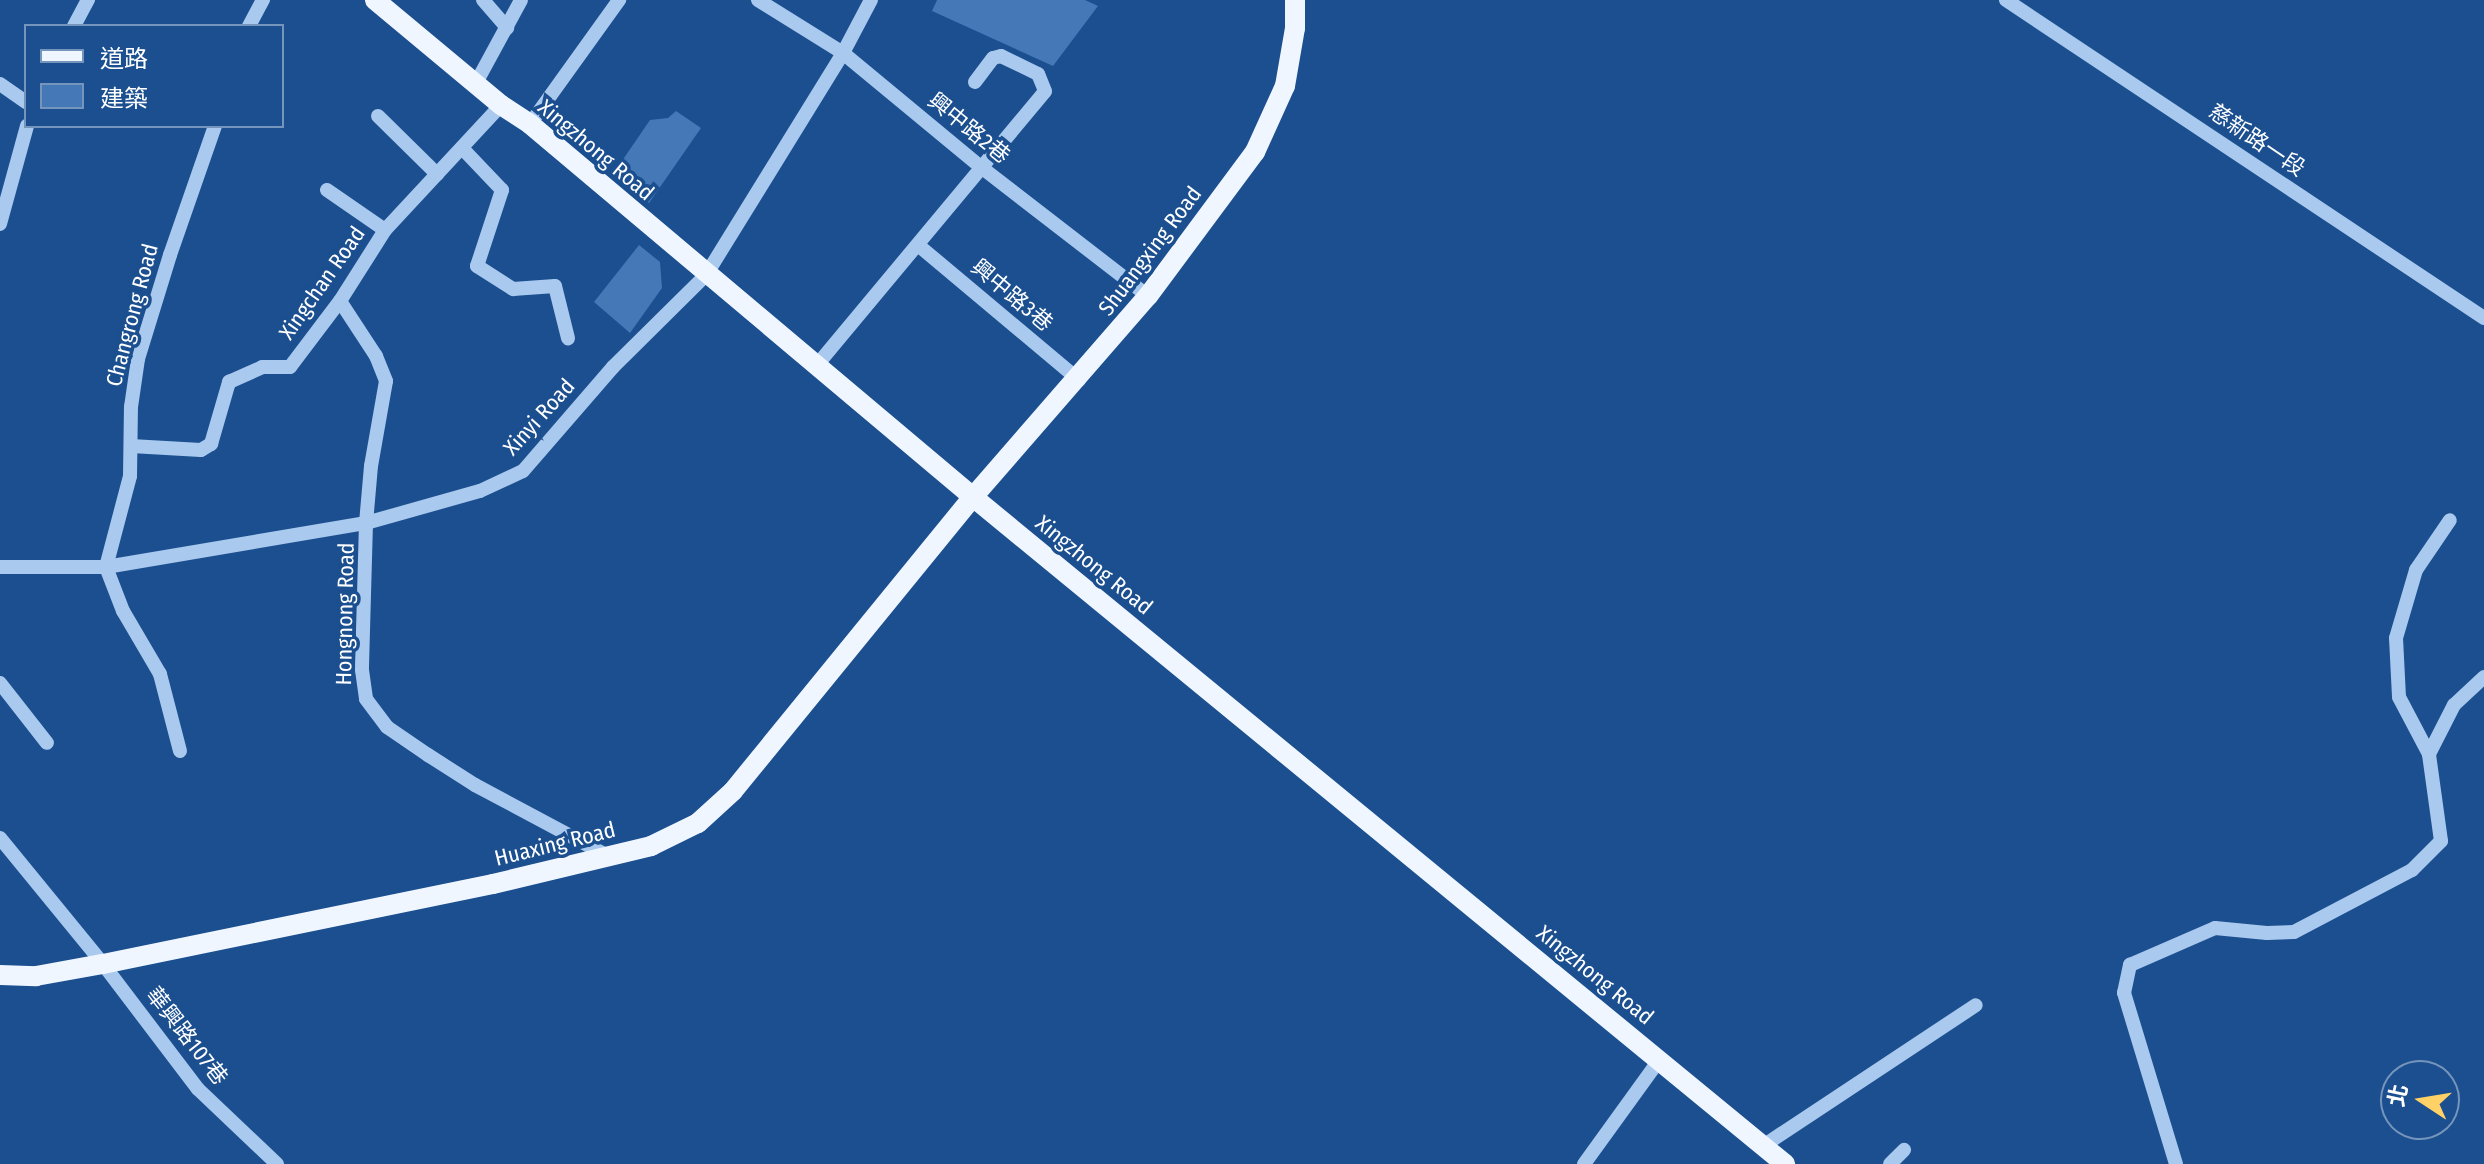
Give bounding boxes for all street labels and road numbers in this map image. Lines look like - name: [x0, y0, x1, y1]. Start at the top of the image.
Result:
- street label: 興中路2巷: [923, 87, 1015, 169]
- street label: Xingzhong Road: [533, 94, 659, 206]
- street label: 慈新路一段: [2204, 98, 2310, 182]
- street label: Shuangxing Road: [1093, 181, 1207, 321]
- street label: Xingchan Road: [273, 221, 371, 345]
- street label: Changrong Road: [100, 241, 164, 389]
- street label: 興中路3巷: [966, 253, 1058, 337]
- street label: Xinyi Road: [498, 373, 580, 461]
- street label: Xingzhong Road: [1030, 510, 1158, 620]
- street label: Hongnong Road: [331, 542, 359, 686]
- street label: Huaxing Road: [492, 816, 618, 872]
- street label: Xingzhong Road: [1531, 920, 1659, 1030]
- street label: 華興路107巷: [141, 982, 233, 1090]

